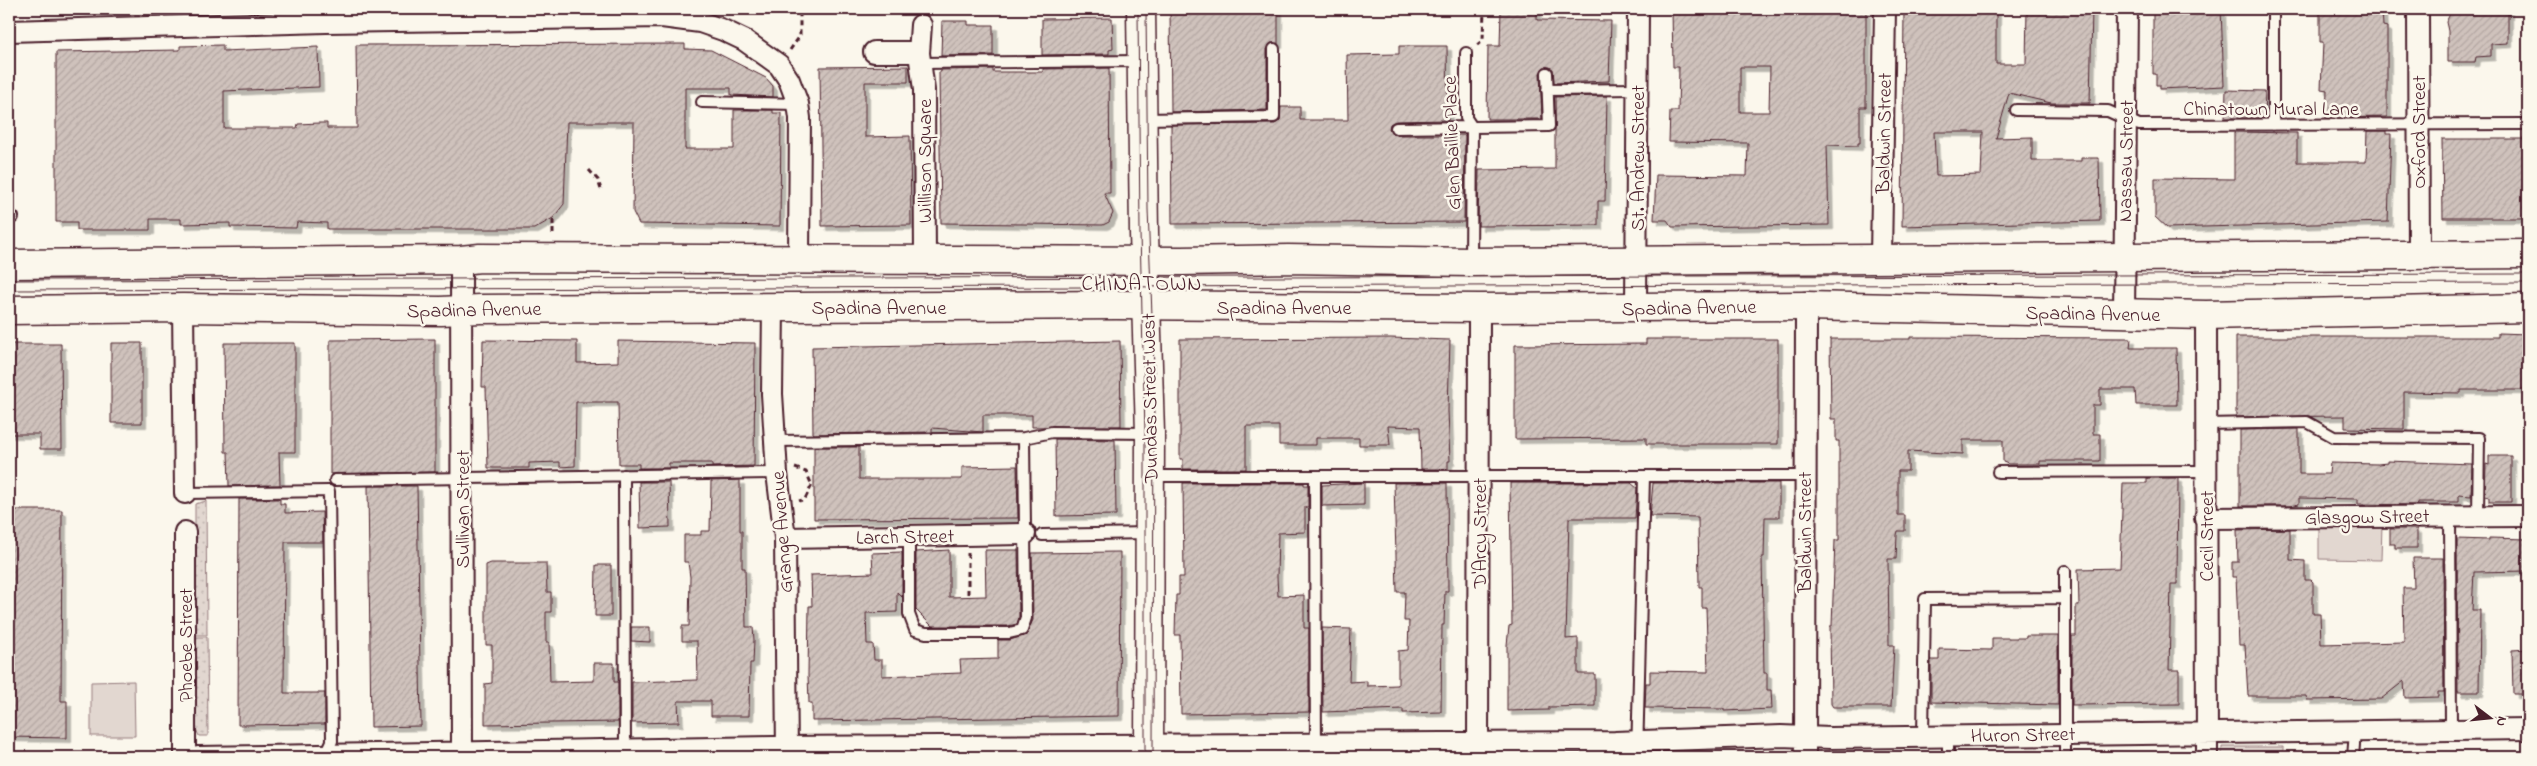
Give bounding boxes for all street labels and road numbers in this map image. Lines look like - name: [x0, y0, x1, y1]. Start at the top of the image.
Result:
- street label: Baldwin Street: [1870, 72, 1901, 195]
- street label: Glen Baillie Place: [1437, 75, 1470, 211]
- street label: Oxford Street: [2406, 75, 2435, 189]
- street label: St. Andrew Street: [1625, 85, 1654, 231]
- street label: Chinatown Mural Lane: [2183, 96, 2359, 125]
- street label: Willison Square: [912, 99, 941, 223]
- street label: Nassau Street: [2112, 99, 2143, 222]
- street label: Spadina Avenue: [1621, 294, 1757, 325]
- street label: Spadina Avenue: [812, 295, 946, 324]
- street label: Spadina Avenue: [1217, 295, 1351, 324]
- street label: Spadina Avenue: [406, 296, 542, 327]
- street label: Spadina Avenue: [2025, 300, 2161, 331]
- street label: Dundas Street West: [1136, 312, 1167, 484]
- street label: Sullivan Street: [450, 450, 479, 568]
- street label: Grange Avenue: [765, 470, 803, 594]
- street label: Baldwin Street: [1792, 471, 1821, 593]
- street label: D'Arcy Street: [1467, 477, 1496, 589]
- street label: Cecil Street: [2194, 490, 2223, 582]
- street label: Glasgow Street: [2304, 503, 2430, 535]
- street label: Larch Street: [856, 523, 955, 554]
- street label: Phoebe Street: [173, 588, 202, 702]
- street label: Huron Street: [1970, 721, 2076, 752]

